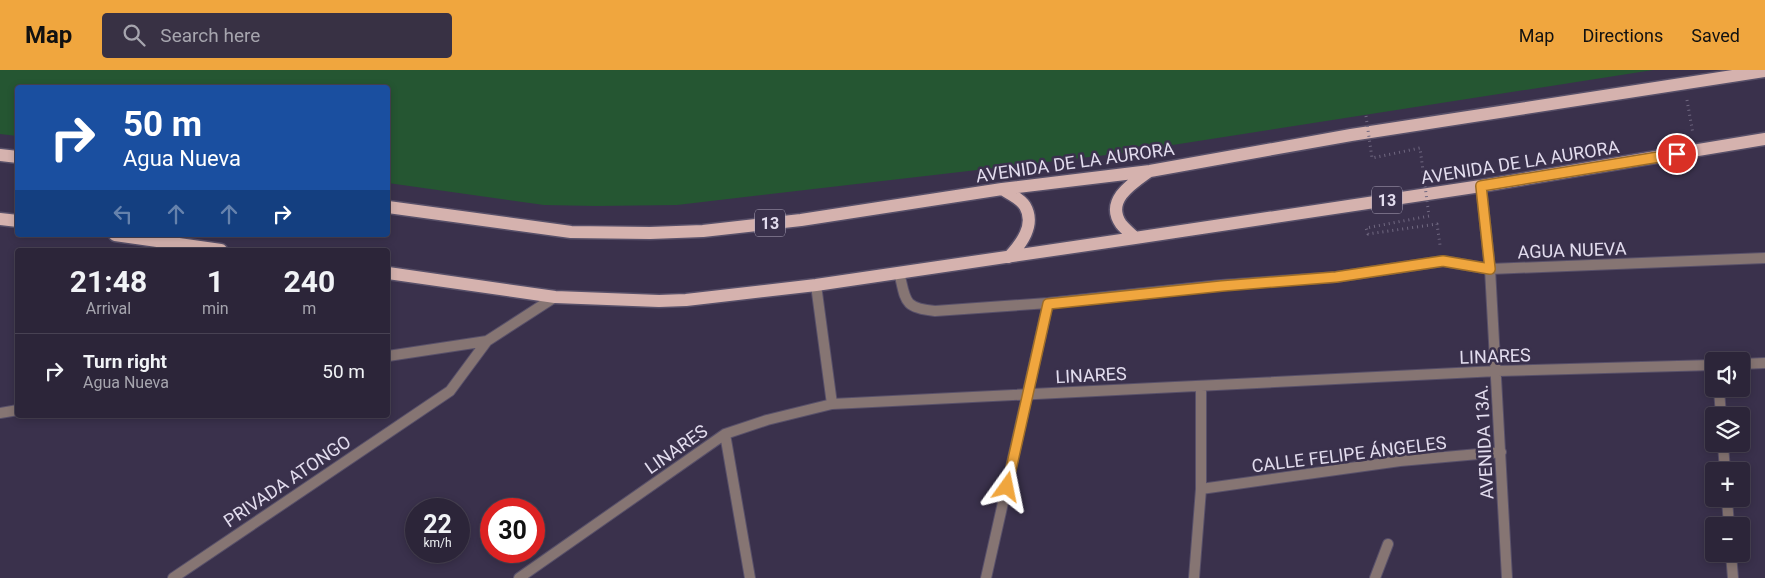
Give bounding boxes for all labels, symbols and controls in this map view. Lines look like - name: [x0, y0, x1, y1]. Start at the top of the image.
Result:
- search box: [102, 13, 452, 58]
- text: Map: [25, 21, 72, 49]
- icon: search: [120, 21, 148, 49]
- text: Search here: [160, 24, 260, 47]
- text: Map: [1519, 25, 1554, 46]
- text: Directions: [1582, 25, 1663, 46]
- text: Saved: [1691, 25, 1740, 46]
- text: 50 m: [123, 104, 202, 145]
- icon: right: [40, 105, 105, 170]
- pin: [1656, 133, 1698, 175]
- street label: AVENIDA DE LA AURORA: [1419, 136, 1621, 188]
- street label: AVENIDA DE LA AURORA: [974, 138, 1176, 186]
- icon: arrive: [1663, 140, 1691, 168]
- text: Agua Nueva: [123, 146, 241, 171]
- road number: 13: [1372, 186, 1402, 214]
- icon: left: [109, 200, 137, 228]
- icon: ahead: [162, 200, 190, 228]
- icon: ahead: [215, 200, 243, 228]
- icon: right: [268, 200, 296, 228]
- road number: 13: [755, 210, 785, 237]
- street label: AGUA NUEVA: [1517, 238, 1627, 262]
- text: 21:48: [70, 264, 147, 299]
- text: 1: [207, 264, 224, 299]
- text: 240: [284, 264, 335, 299]
- text: Arrival: [86, 299, 131, 318]
- text: min: [202, 299, 229, 318]
- text: m: [302, 299, 316, 318]
- street label: LINARES: [1459, 344, 1531, 368]
- text: Turn right: [83, 350, 167, 373]
- map controls: [1705, 352, 1750, 562]
- button: sound: [1705, 352, 1750, 397]
- icon: right: [40, 357, 68, 385]
- text: 50 m: [322, 360, 365, 383]
- street label: LINARES: [1055, 363, 1127, 387]
- text: Agua Nueva: [83, 373, 169, 392]
- street label: AVENIDA 13A.: [1471, 384, 1497, 500]
- button: layers: [1705, 407, 1750, 452]
- street label: LINARES: [641, 420, 711, 478]
- street label: PRIVADA ATONGO: [219, 431, 355, 531]
- street label: CALLE FELIPE ÁNGELES: [1250, 432, 1448, 476]
- position arrow: [980, 460, 1032, 512]
- button: +: [1705, 462, 1750, 507]
- speed limit sign: 30: [480, 498, 545, 563]
- text: 22: [423, 510, 452, 539]
- button: −: [1705, 517, 1750, 562]
- text: km/h: [423, 536, 452, 550]

